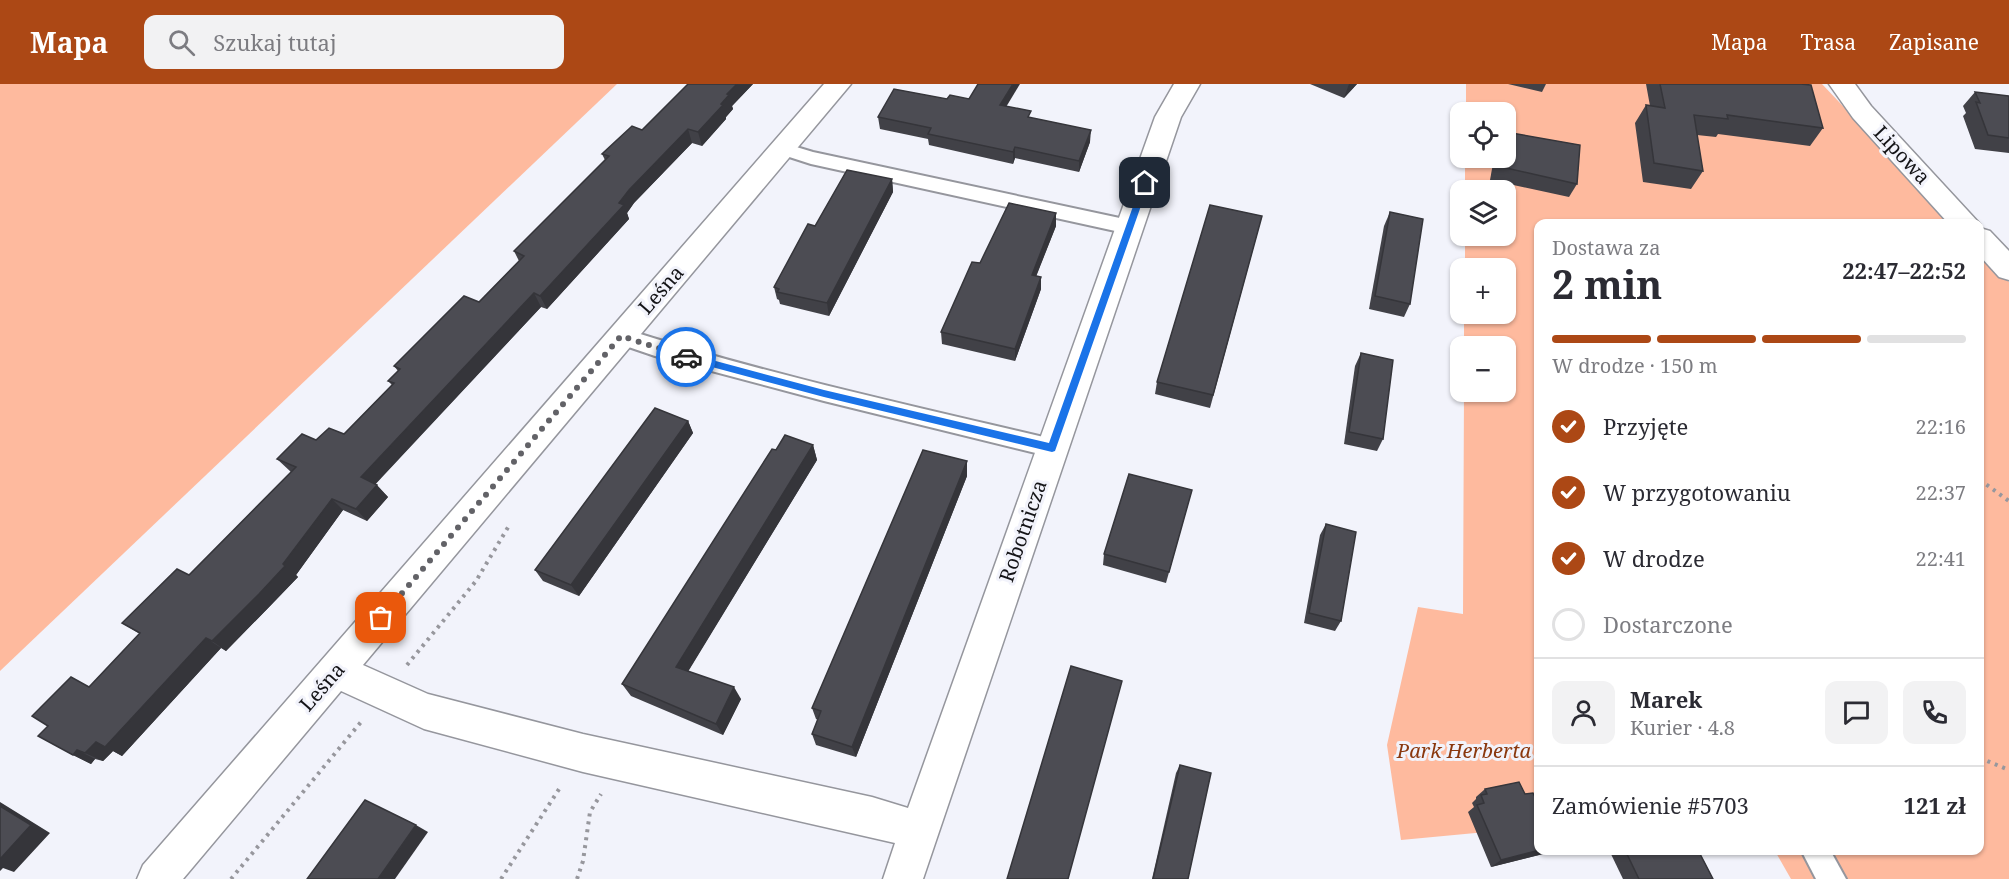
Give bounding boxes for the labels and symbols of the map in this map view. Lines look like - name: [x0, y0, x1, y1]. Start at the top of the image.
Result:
- street label: Lipowa: [1868, 119, 1937, 190]
- pin: [1119, 157, 1170, 208]
- street label: Leśna: [632, 260, 689, 320]
- courier: [656, 327, 716, 387]
- street label: Robotnicza: [992, 476, 1053, 585]
- pin: [355, 592, 406, 643]
- street label: Leśna: [293, 657, 350, 717]
- park label: Park Herberta: [1396, 737, 1532, 764]

